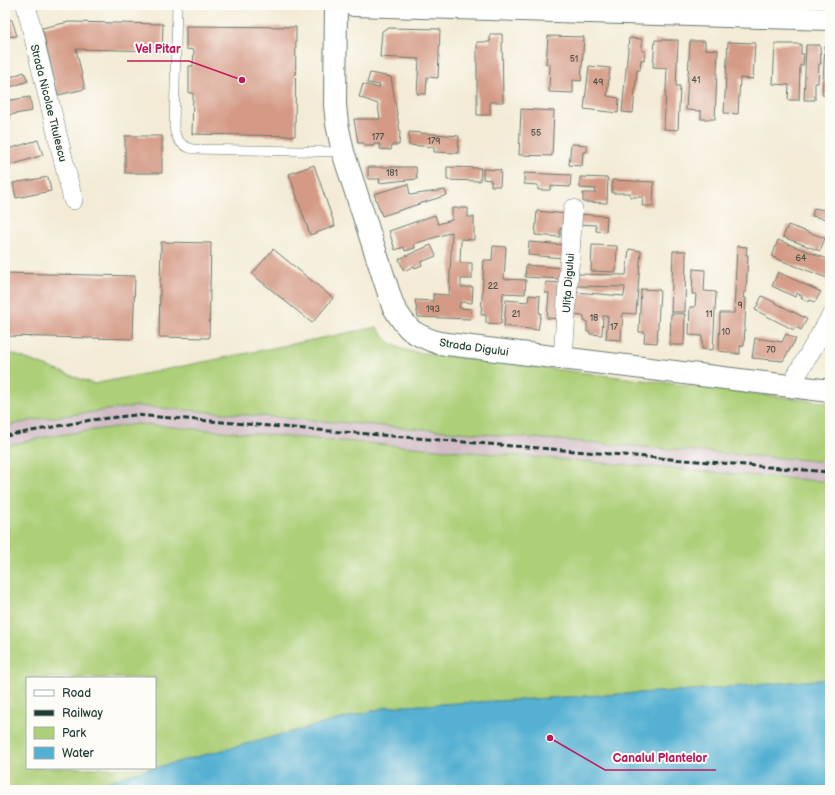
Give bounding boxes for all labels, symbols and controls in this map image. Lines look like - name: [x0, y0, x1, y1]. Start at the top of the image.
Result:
- callout: Vel Pitar: [127, 37, 189, 61]
- text: Vel Pitar: [135, 42, 181, 57]
- street label: Strada Nicolae Titulescu: [28, 43, 69, 163]
- house number: 51: [570, 54, 578, 65]
- house number: 41: [692, 75, 700, 86]
- house number: 49: [593, 77, 603, 88]
- house number: 55: [531, 128, 541, 139]
- house number: 177: [372, 132, 385, 143]
- house number: 179: [427, 136, 441, 147]
- house number: 181: [386, 168, 398, 179]
- street label: Ulița Digului: [560, 253, 577, 313]
- house number: 64: [796, 253, 807, 264]
- house number: 22: [488, 281, 499, 292]
- house number: 9: [737, 300, 743, 311]
- house number: 193: [426, 304, 441, 315]
- house number: 21: [512, 309, 520, 320]
- house number: 11: [706, 309, 712, 320]
- house number: 18: [590, 313, 598, 324]
- house number: 17: [610, 322, 619, 333]
- house number: 10: [722, 327, 730, 338]
- street label: Strada Digului: [438, 336, 509, 359]
- house number: 70: [766, 345, 776, 356]
- legend: [26, 677, 156, 769]
- text: Road: [62, 686, 91, 701]
- text: Railway: [62, 706, 104, 721]
- text: Park: [62, 726, 86, 741]
- text: Water: [62, 746, 94, 761]
- callout: Canalul Plantelor: [605, 746, 716, 770]
- text: Canalul Plantelor: [613, 751, 707, 766]

